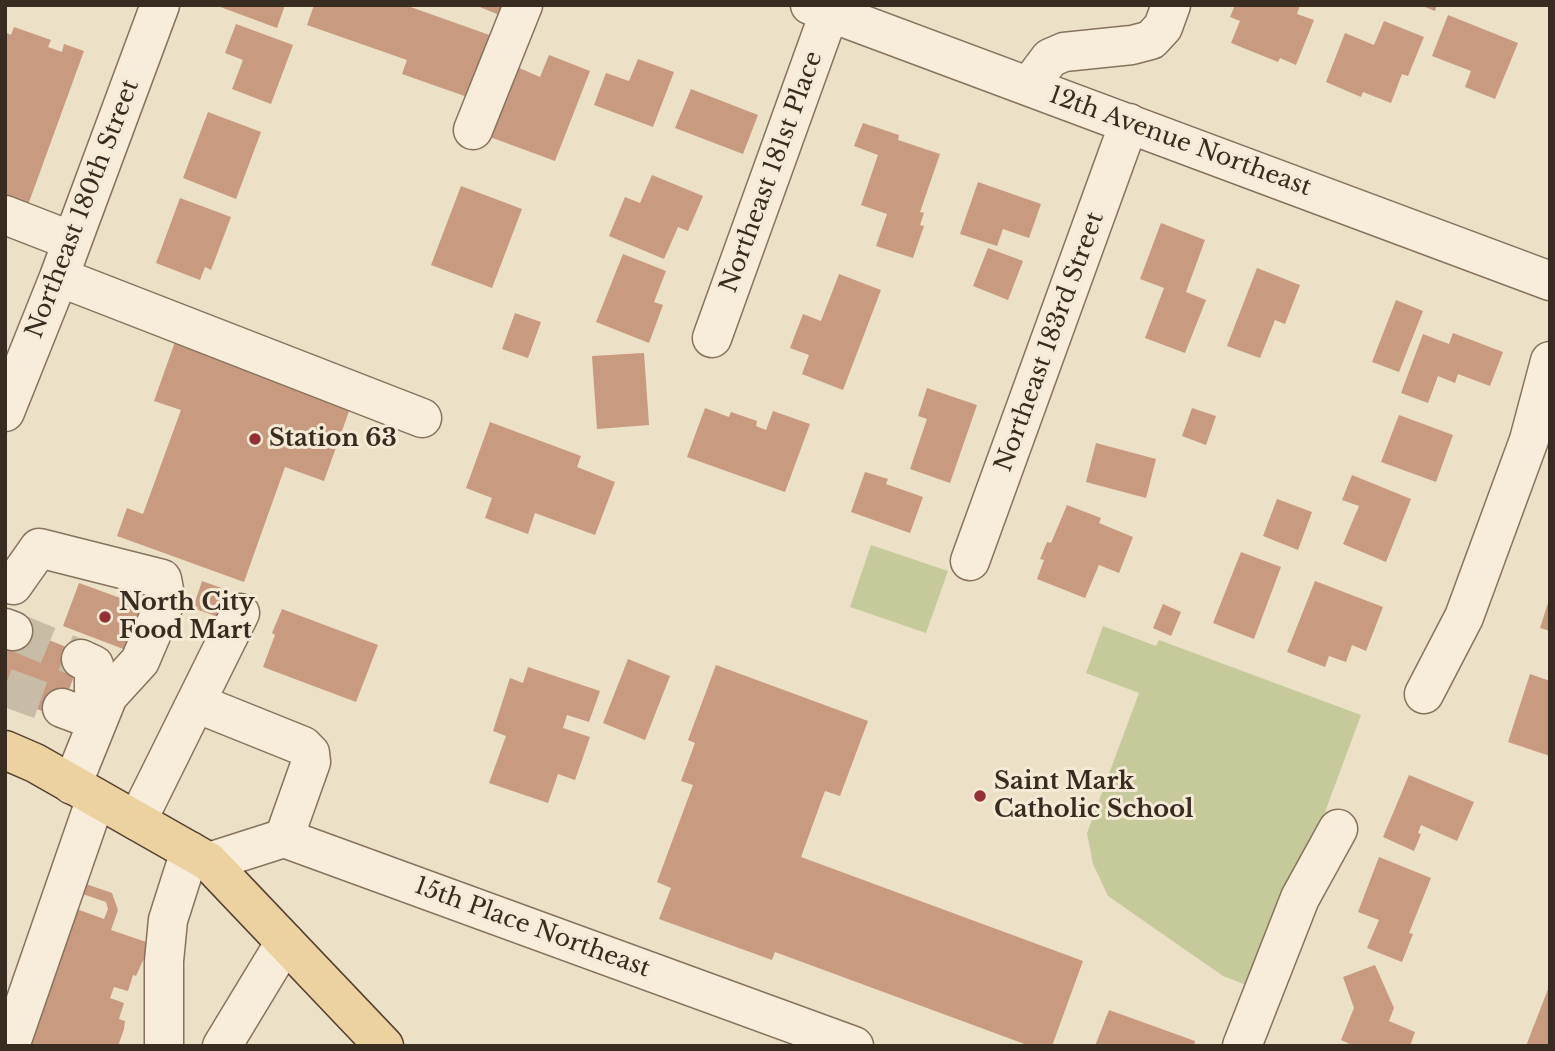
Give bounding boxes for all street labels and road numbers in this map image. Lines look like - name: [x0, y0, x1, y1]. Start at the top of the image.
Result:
- street label: Northeast 181st Place: [715, 47, 829, 297]
- street label: Northeast 180th Street: [20, 76, 146, 342]
- street label: 12th Avenue Northeast: [1045, 81, 1315, 203]
- street label: Northeast 183rd Street: [990, 208, 1110, 476]
- street label: 15th Place Northeast: [410, 872, 654, 984]

